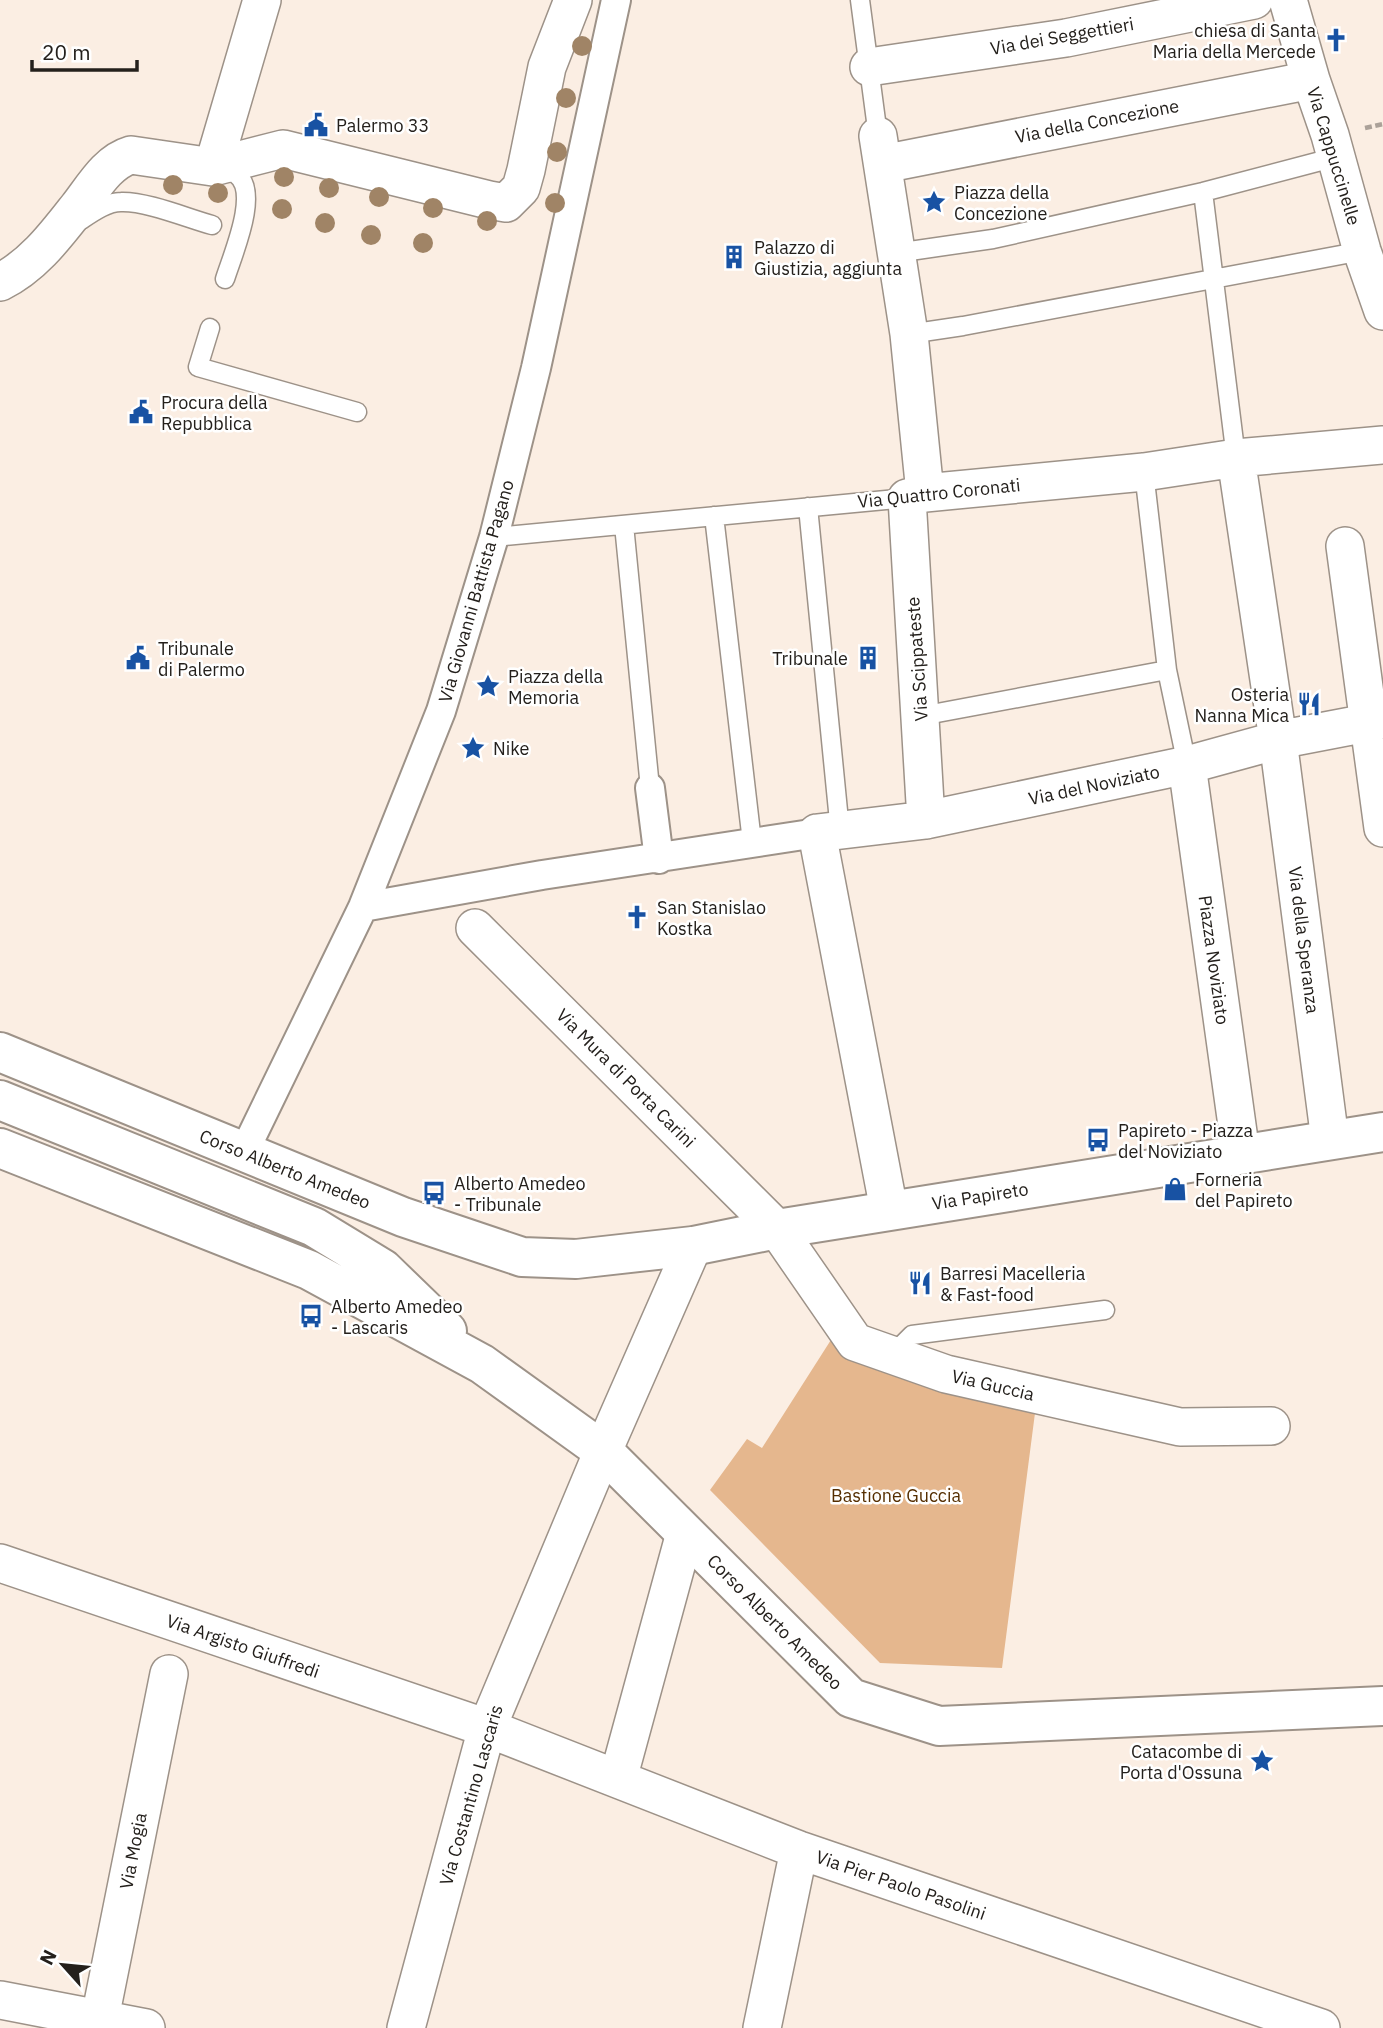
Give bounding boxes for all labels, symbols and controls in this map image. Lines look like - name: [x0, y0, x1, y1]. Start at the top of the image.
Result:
- street label: Via dei Seggettieri: [988, 12, 1136, 60]
- place label: chiesa di Santa Maria della Mercede: [1153, 19, 1316, 63]
- church icon: chiesa di Santa Maria della Mercede: [1322, 26, 1350, 54]
- scale bar: [32, 28, 136, 72]
- text: 20 m: [42, 38, 91, 66]
- street label: Via Cappuccinelle: [1302, 84, 1366, 228]
- street label: Via della Concezione: [1013, 94, 1181, 148]
- public building icon: Palermo 33: [302, 111, 330, 139]
- place label: Palermo 33: [336, 114, 429, 137]
- place label: Piazza della Concezione: [954, 181, 1050, 225]
- place icon: Piazza della Concezione: [920, 188, 948, 216]
- place label: Palazzo di Giustizia, aggiunta: [754, 236, 902, 280]
- building icon: Palazzo di Giustizia, aggiunta: [720, 243, 748, 271]
- place label: Procura della Repubblica: [161, 391, 268, 435]
- public building icon: Procura della Repubblica: [127, 398, 155, 426]
- street label: Via Quattro Coronati: [856, 473, 1022, 513]
- street label: Via Giovanni Battista Pagano: [433, 477, 519, 705]
- street label: Via Scippateste: [901, 596, 933, 722]
- place label: Tribunale di Palermo: [158, 637, 245, 681]
- public building icon: Tribunale di Palermo: [124, 644, 152, 672]
- building icon: Tribunale: [854, 644, 882, 672]
- place label: Tribunale: [772, 647, 848, 670]
- place label: Piazza della Memoria: [508, 665, 604, 709]
- place icon: Piazza della Memoria: [474, 672, 502, 700]
- place label: Osteria Nanna Mica: [1195, 683, 1289, 727]
- restaurant icon: Osteria Nanna Mica: [1295, 690, 1323, 718]
- place icon: Nike: [459, 734, 487, 762]
- place label: Nike: [493, 737, 529, 760]
- street label: Via del Noviziato: [1026, 760, 1162, 810]
- street label: Via della Speranza: [1284, 865, 1324, 1015]
- street label: Piazza Noviziato: [1194, 894, 1234, 1026]
- place label: San Stanislao Kostka: [657, 896, 766, 940]
- church icon: San Stanislao Kostka: [623, 903, 651, 931]
- street label: Via Mura di Porta Carini: [551, 1003, 701, 1153]
- place label: Papireto - Piazza del Noviziato: [1118, 1119, 1253, 1163]
- street label: Corso Alberto Amedeo: [196, 1124, 374, 1214]
- bus stop icon: Papireto - Piazza del Noviziato: [1084, 1126, 1112, 1154]
- place label: Forneria del Papireto: [1195, 1168, 1292, 1212]
- place label: Alberto Amedeo - Tribunale: [454, 1172, 586, 1216]
- shop icon: Forneria del Papireto: [1161, 1175, 1189, 1203]
- street label: Via Papireto: [930, 1177, 1030, 1215]
- bus stop icon: Alberto Amedeo - Tribunale: [420, 1179, 448, 1207]
- place label: Barresi Macelleria & Fast-food: [940, 1262, 1086, 1306]
- restaurant icon: Barresi Macelleria & Fast-food: [906, 1269, 934, 1297]
- place label: Alberto Amedeo - Lascaris: [331, 1295, 463, 1339]
- bus stop icon: Alberto Amedeo - Lascaris: [297, 1302, 325, 1330]
- street label: Via Guccia: [949, 1364, 1037, 1406]
- park label: Bastione Guccia: [831, 1484, 961, 1507]
- street label: Corso Alberto Amedeo: [702, 1549, 848, 1695]
- street label: Via Argisto Giuffredi: [163, 1609, 323, 1683]
- street label: Via Costantino Lascaris: [434, 1702, 508, 1888]
- place label: Catacombe di Porta d'Ossuna: [1120, 1740, 1242, 1784]
- place icon: Catacombe di Porta d'Ossuna: [1248, 1747, 1276, 1775]
- street label: Via Mogia: [114, 1810, 152, 1891]
- street label: Via Pier Paolo Pasolini: [813, 1845, 989, 1925]
- north arrow: [28, 1930, 98, 2000]
- text: N: [34, 1946, 62, 1969]

